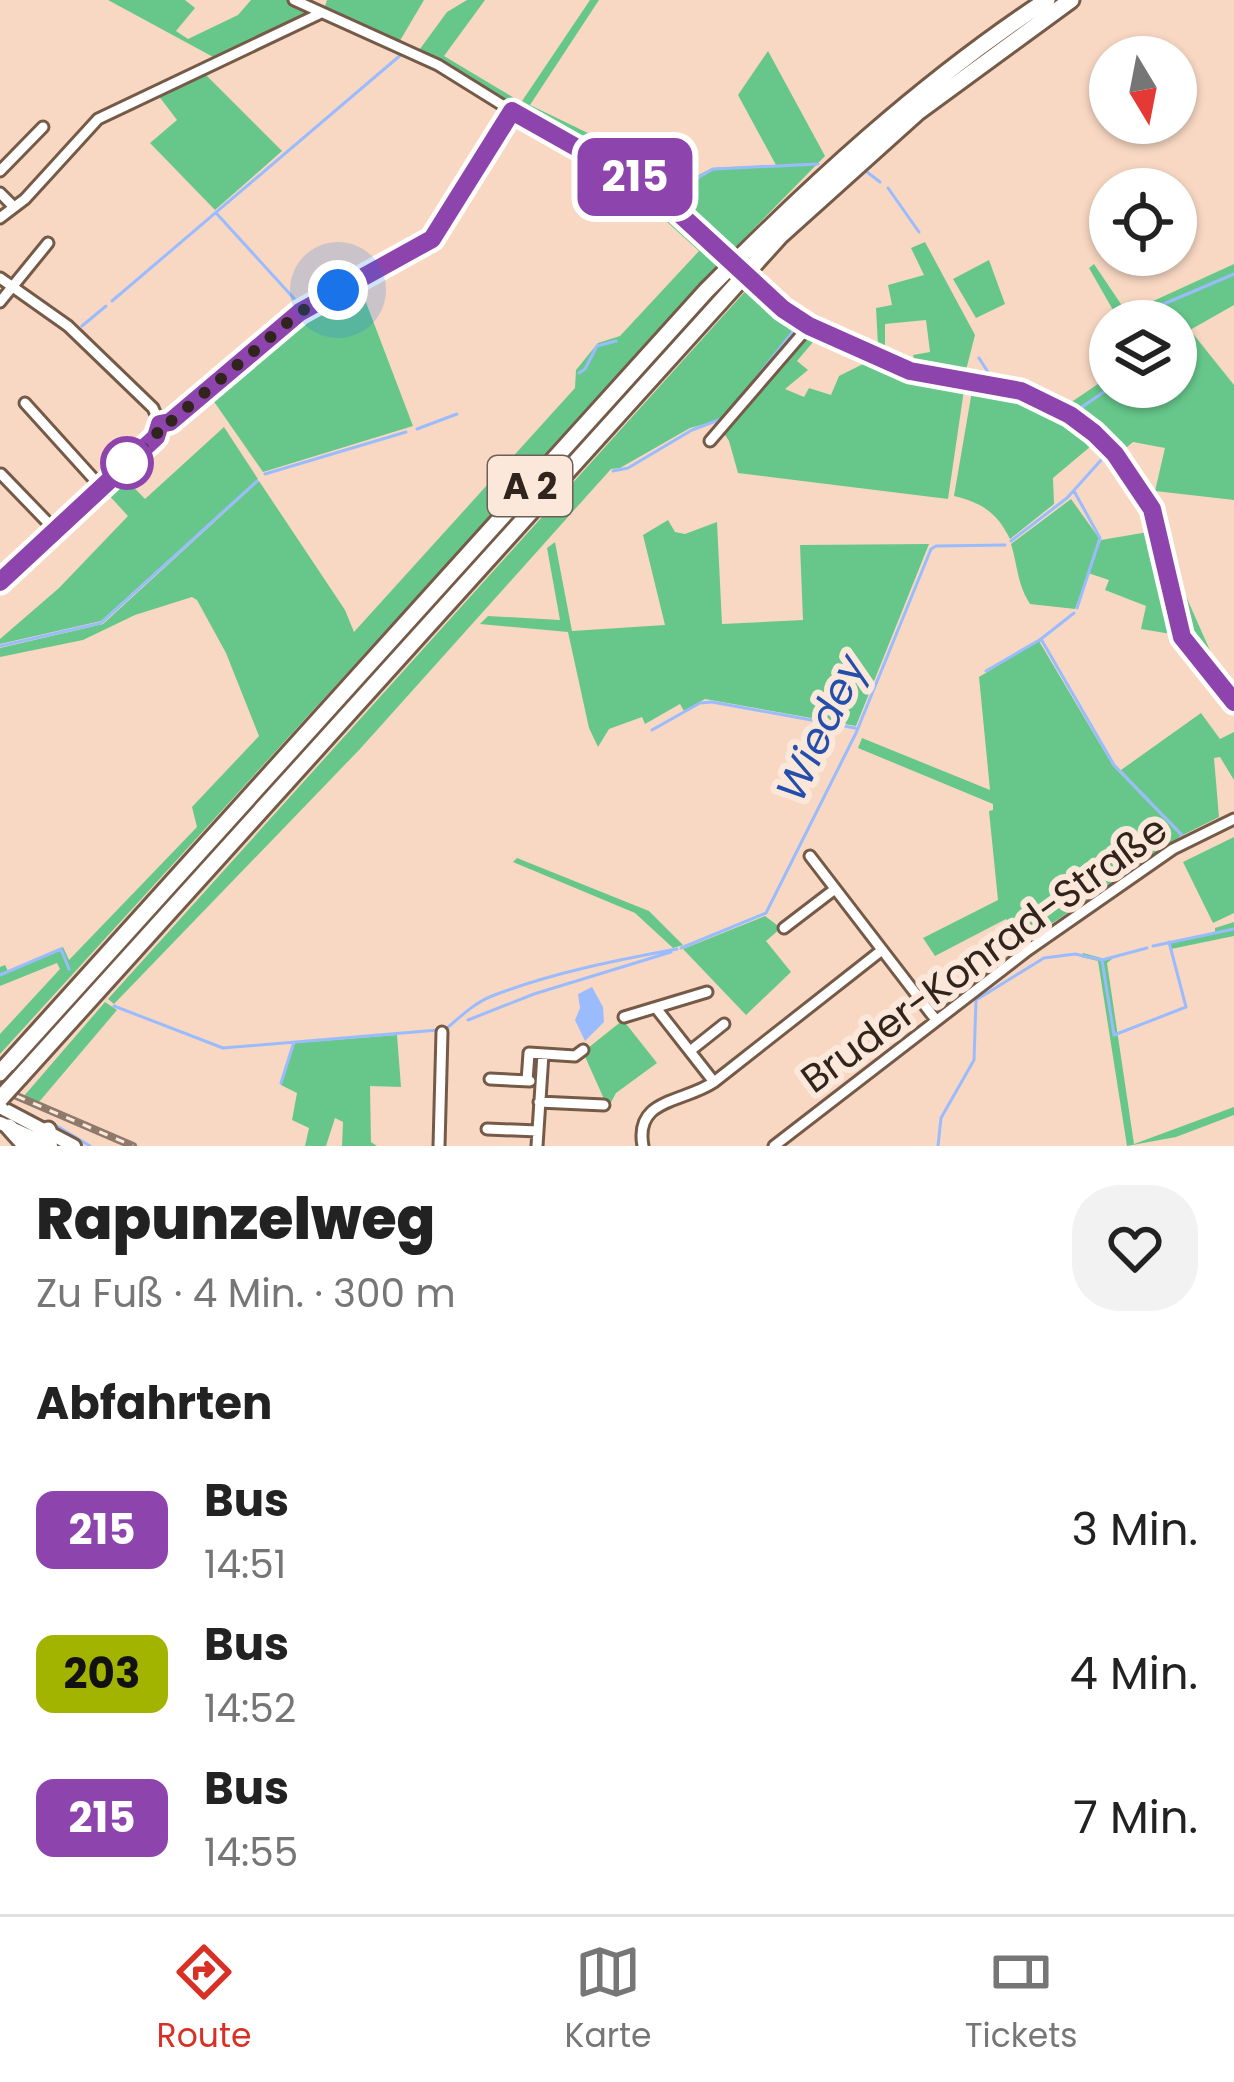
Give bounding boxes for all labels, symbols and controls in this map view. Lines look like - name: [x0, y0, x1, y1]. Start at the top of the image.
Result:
- north arrow: [1089, 36, 1197, 144]
- map controls: [1089, 36, 1197, 408]
- line badge: 215: [566, 138, 704, 216]
- text: 215: [601, 147, 669, 206]
- button: locate: [1089, 168, 1197, 276]
- your location: [308, 260, 368, 320]
- button: layers: [1089, 300, 1197, 408]
- unlabelled marker: [102, 438, 152, 488]
- road number: A 2: [488, 456, 572, 516]
- water label: Wiedey: [761, 644, 881, 811]
- street label: Bruder-Konrad-Straße: [790, 802, 1178, 1106]
- text: Rapunzelweg: [36, 1179, 435, 1259]
- button: heart: [1072, 1185, 1198, 1311]
- text: Zu Fuß · 4 Min. · 300 m: [36, 1266, 456, 1321]
- text: Abfahrten: [36, 1372, 272, 1435]
- text: Bus: [204, 1469, 289, 1532]
- text: 3 Min.: [1071, 1498, 1198, 1561]
- text: 215: [68, 1500, 136, 1559]
- text: 14:51: [204, 1537, 286, 1592]
- text: Bus: [204, 1613, 289, 1676]
- text: 4 Min.: [1070, 1642, 1198, 1705]
- text: 203: [64, 1644, 140, 1703]
- text: 14:52: [204, 1681, 296, 1736]
- text: Bus: [204, 1757, 289, 1820]
- text: 7 Min.: [1073, 1786, 1198, 1849]
- text: 215: [68, 1788, 136, 1847]
- text: 14:55: [204, 1825, 298, 1880]
- tab: Route: [157, 1939, 251, 2061]
- tab: Karte: [565, 1939, 651, 2061]
- tab: Tickets: [965, 1939, 1077, 2061]

